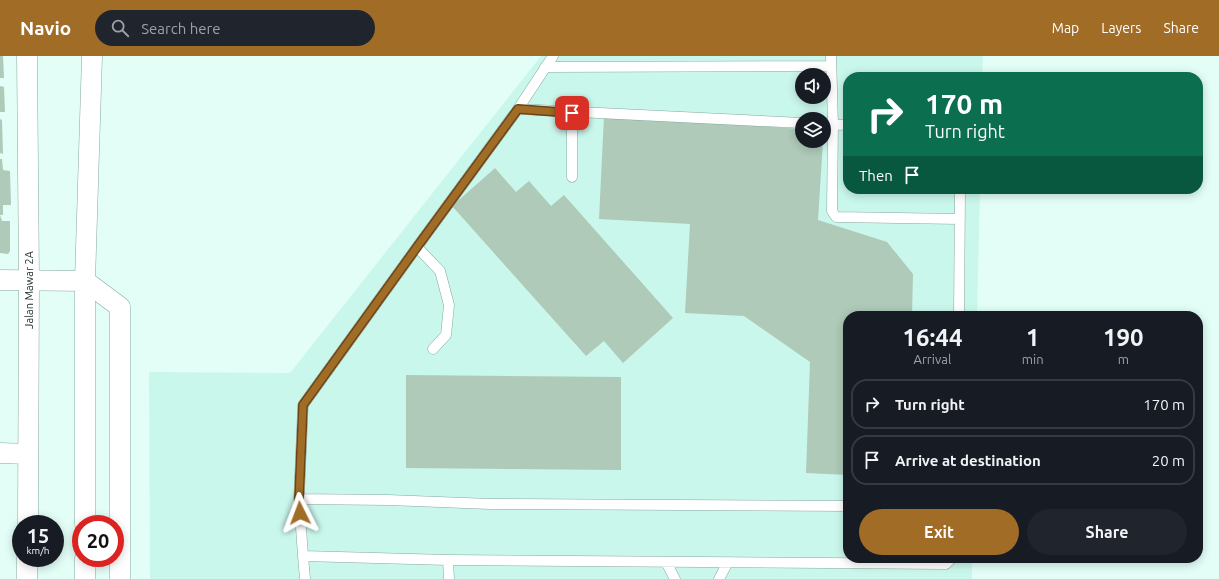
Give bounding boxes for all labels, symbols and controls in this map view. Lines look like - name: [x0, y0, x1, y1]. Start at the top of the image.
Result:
- search box: [95, 10, 375, 46]
- text: Navio: [20, 17, 71, 39]
- icon: search: [109, 17, 131, 39]
- text: Search here: [141, 20, 220, 37]
- text: Map: [1052, 20, 1079, 36]
- text: Layers: [1101, 20, 1141, 36]
- text: Share: [1163, 20, 1199, 36]
- map controls: [795, 68, 831, 148]
- button: sound: [795, 68, 831, 104]
- icon: right: [859, 88, 911, 140]
- text: 170 m: [925, 88, 1003, 119]
- pin: [555, 96, 589, 130]
- icon: arrive: [561, 102, 583, 124]
- button: layers: [795, 112, 831, 148]
- text: Turn right: [925, 121, 1005, 141]
- icon: arrive: [901, 164, 923, 186]
- text: Then: [859, 167, 893, 184]
- street label: Jalan Mawar 2A: [23, 250, 35, 329]
- text: 16:44: [902, 324, 962, 351]
- text: 1: [1026, 324, 1039, 351]
- text: 190: [1103, 324, 1144, 351]
- text: Arrival: [913, 352, 951, 366]
- text: min: [1022, 352, 1044, 366]
- text: m: [1118, 352, 1129, 366]
- icon: right: [861, 393, 883, 415]
- text: Turn right: [895, 396, 965, 413]
- text: 170 m: [1143, 396, 1185, 413]
- icon: arrive: [861, 449, 883, 471]
- text: Arrive at destination: [895, 452, 1041, 469]
- text: 20 m: [1152, 452, 1185, 469]
- position arrow: [279, 492, 321, 534]
- button: Exit: [859, 509, 1019, 555]
- button: Share: [1027, 509, 1187, 555]
- speed limit sign: 20: [72, 515, 124, 567]
- text: 15: [27, 524, 49, 547]
- text: km/h: [26, 545, 50, 556]

